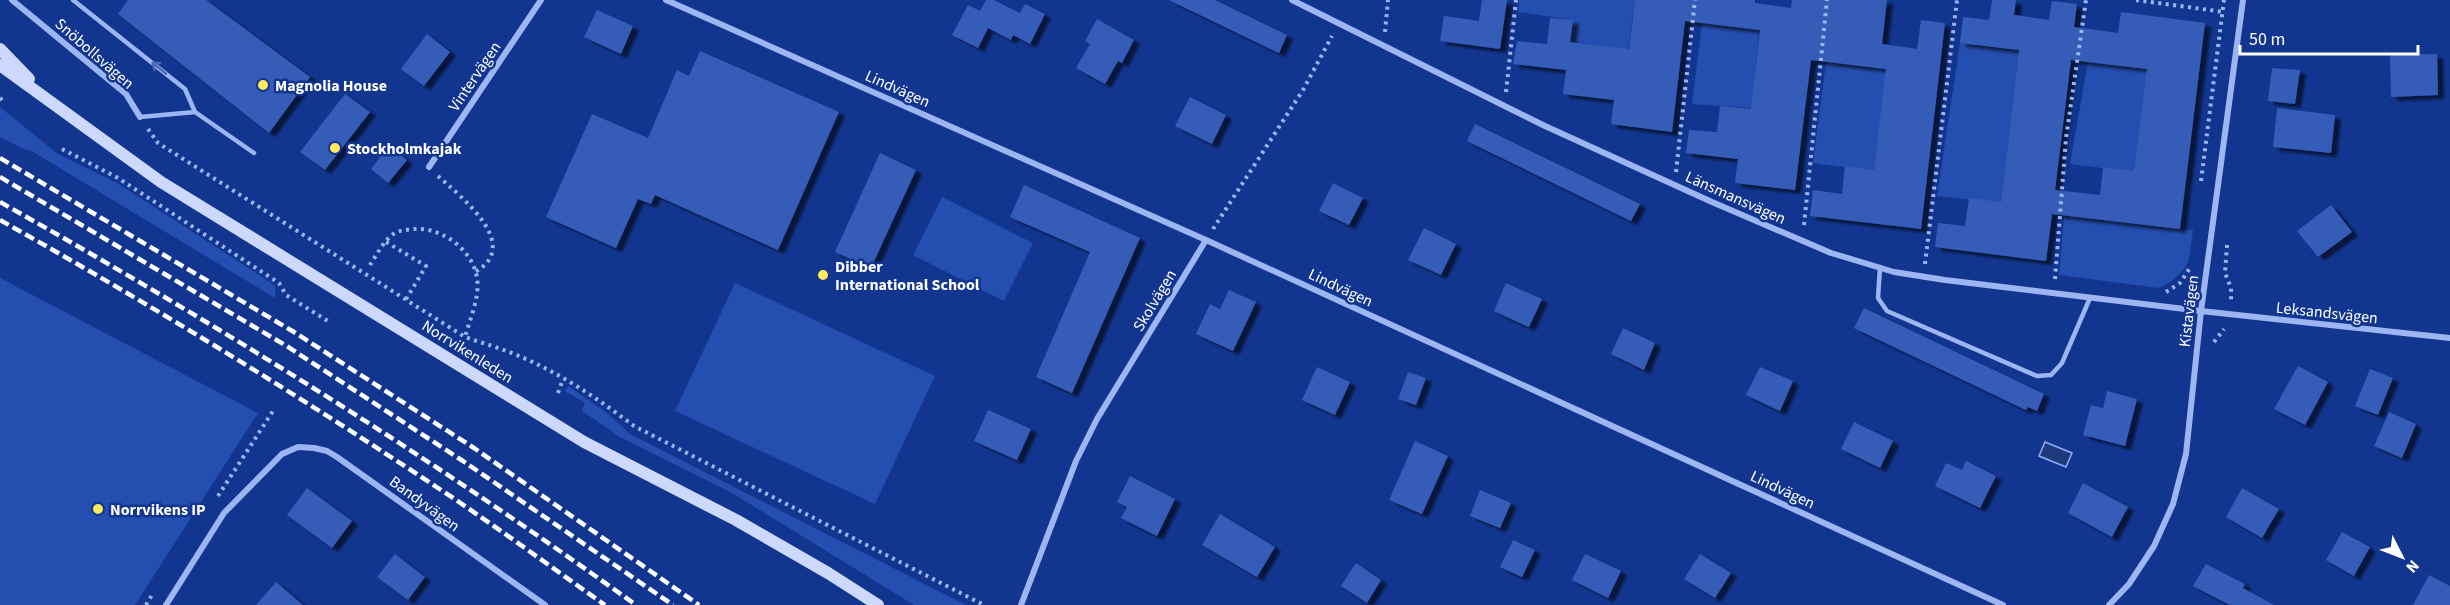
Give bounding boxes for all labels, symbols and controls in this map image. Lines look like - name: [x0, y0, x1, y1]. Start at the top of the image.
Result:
- street label: Snöbollsvägen: [50, 13, 139, 94]
- scale bar: [2240, 18, 2418, 56]
- text: 50 m: [2249, 27, 2285, 52]
- street label: Vintervägen: [443, 37, 506, 116]
- one-way arrow: [151, 62, 167, 75]
- street label: Lindvägen: [862, 65, 934, 113]
- place label: Magnolia House: [275, 75, 387, 97]
- marker: Magnolia House: [256, 78, 270, 92]
- place label: Stockholmkajak: [347, 138, 462, 160]
- marker: Stockholmkajak: [328, 141, 342, 155]
- street label: Länsmansvägen: [1682, 166, 1789, 230]
- place label: Dibber International School: [835, 256, 980, 296]
- street label: Lindvägen: [1305, 263, 1377, 312]
- street label: Skolvägen: [1128, 265, 1182, 336]
- marker: Dibber International School: [816, 268, 830, 282]
- street label: Kistavägen: [2174, 274, 2204, 348]
- street label: Leksandsvägen: [2275, 297, 2379, 329]
- street label: Norrvikenleden: [418, 315, 517, 389]
- street label: Lindvägen: [1747, 465, 1819, 514]
- street label: Bandyvägen: [385, 471, 464, 537]
- place label: Norrvikens IP: [110, 499, 206, 521]
- marker: Norrvikens IP: [91, 502, 105, 516]
- north arrow: [2372, 527, 2432, 587]
- text: N: [2401, 555, 2424, 578]

